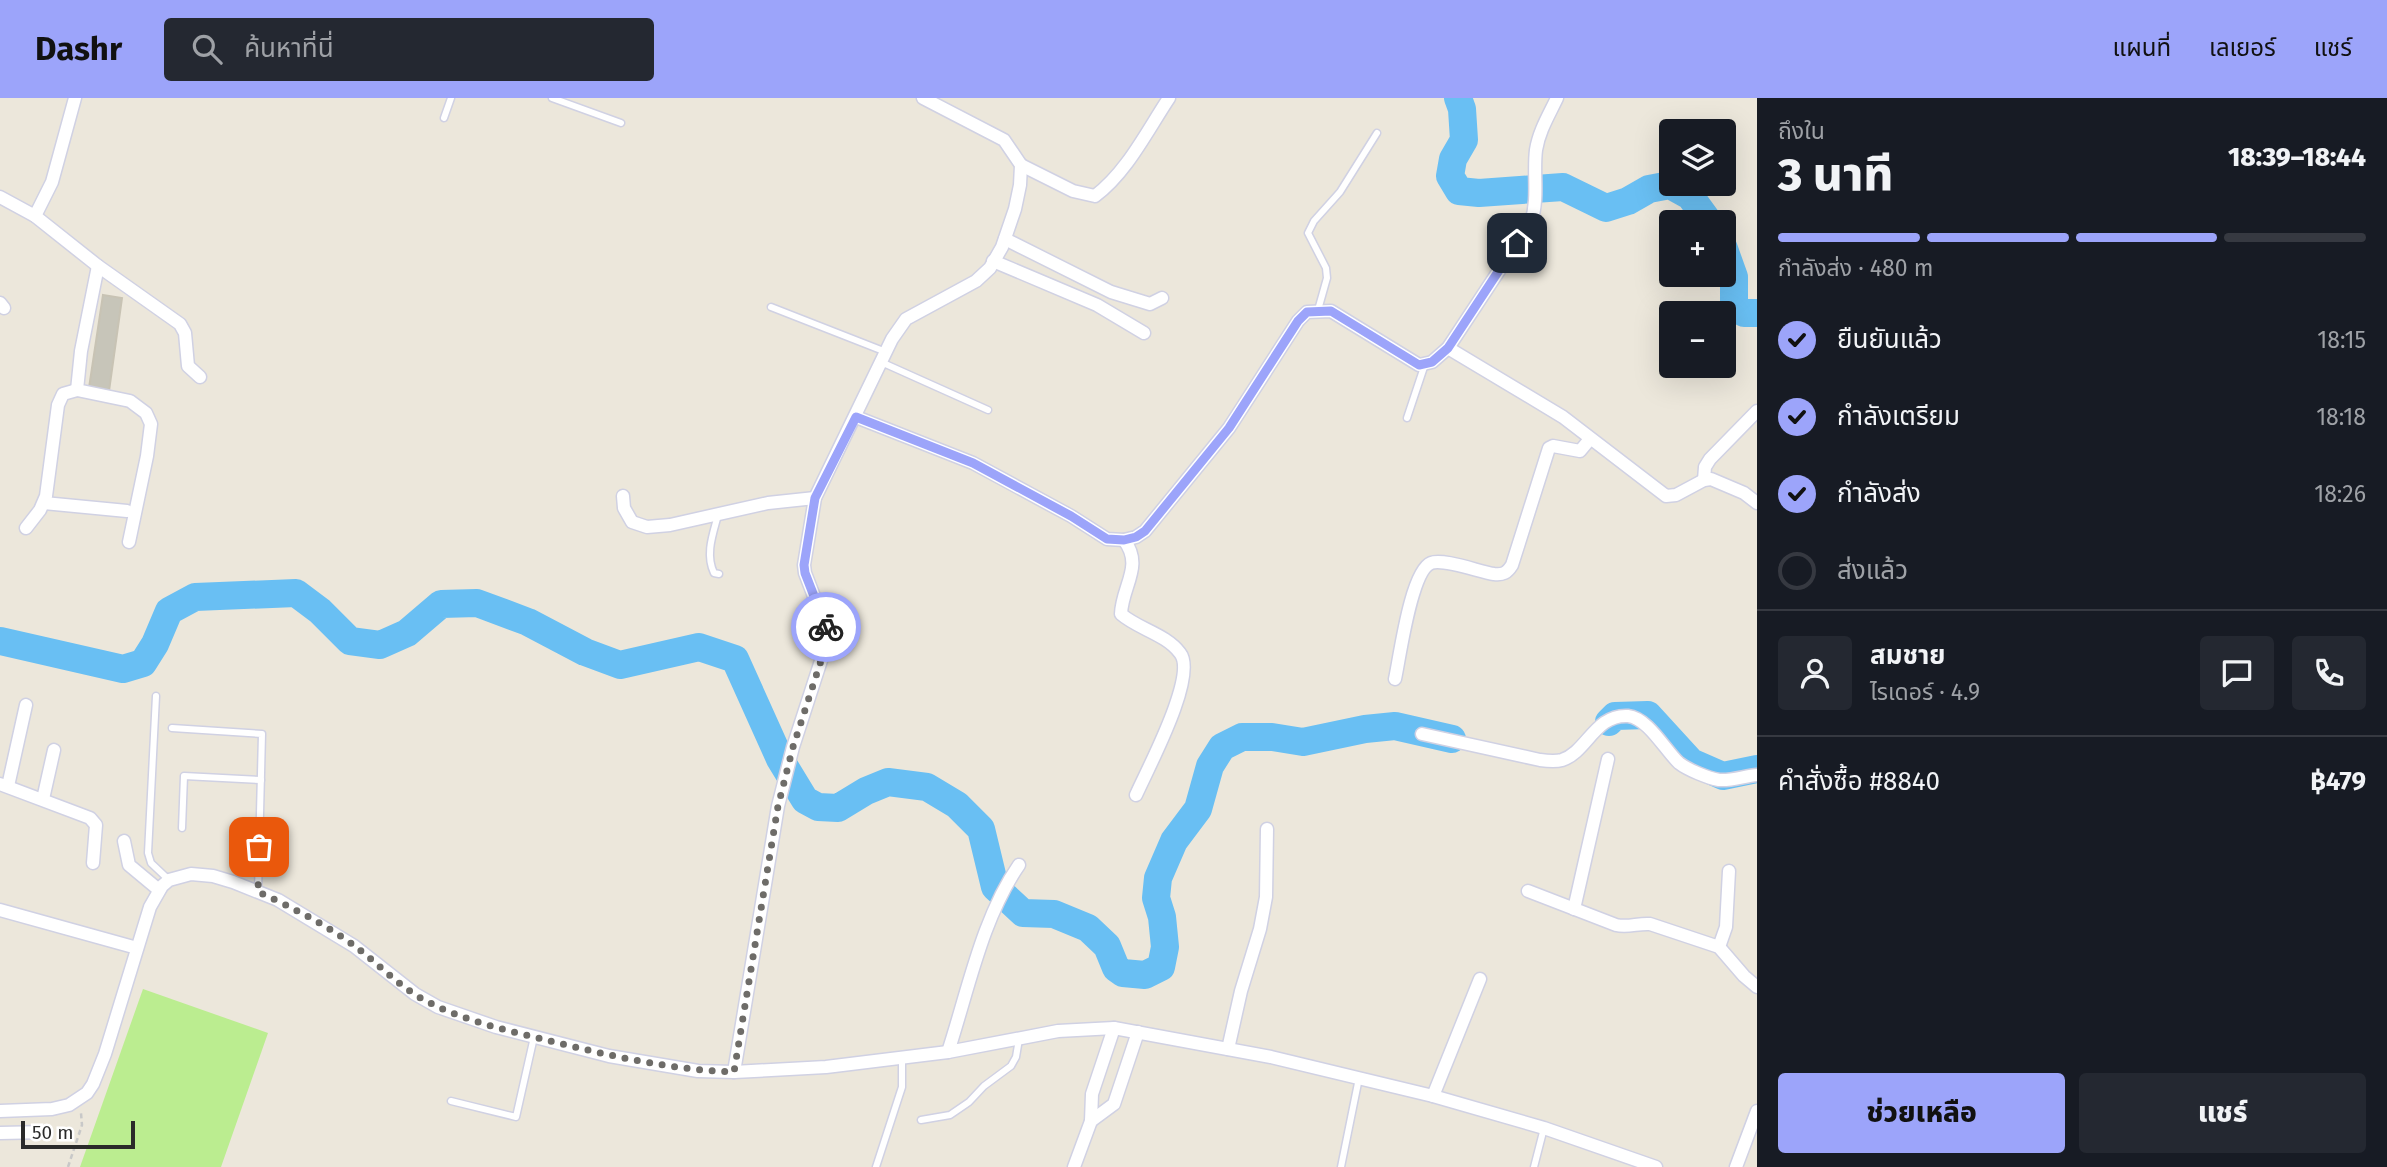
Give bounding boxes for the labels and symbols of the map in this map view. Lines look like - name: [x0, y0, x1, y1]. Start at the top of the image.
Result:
- pin: [1487, 213, 1547, 273]
- courier: [791, 592, 861, 662]
- pin: [229, 817, 289, 877]
- scale bar: [21, 1118, 135, 1150]

